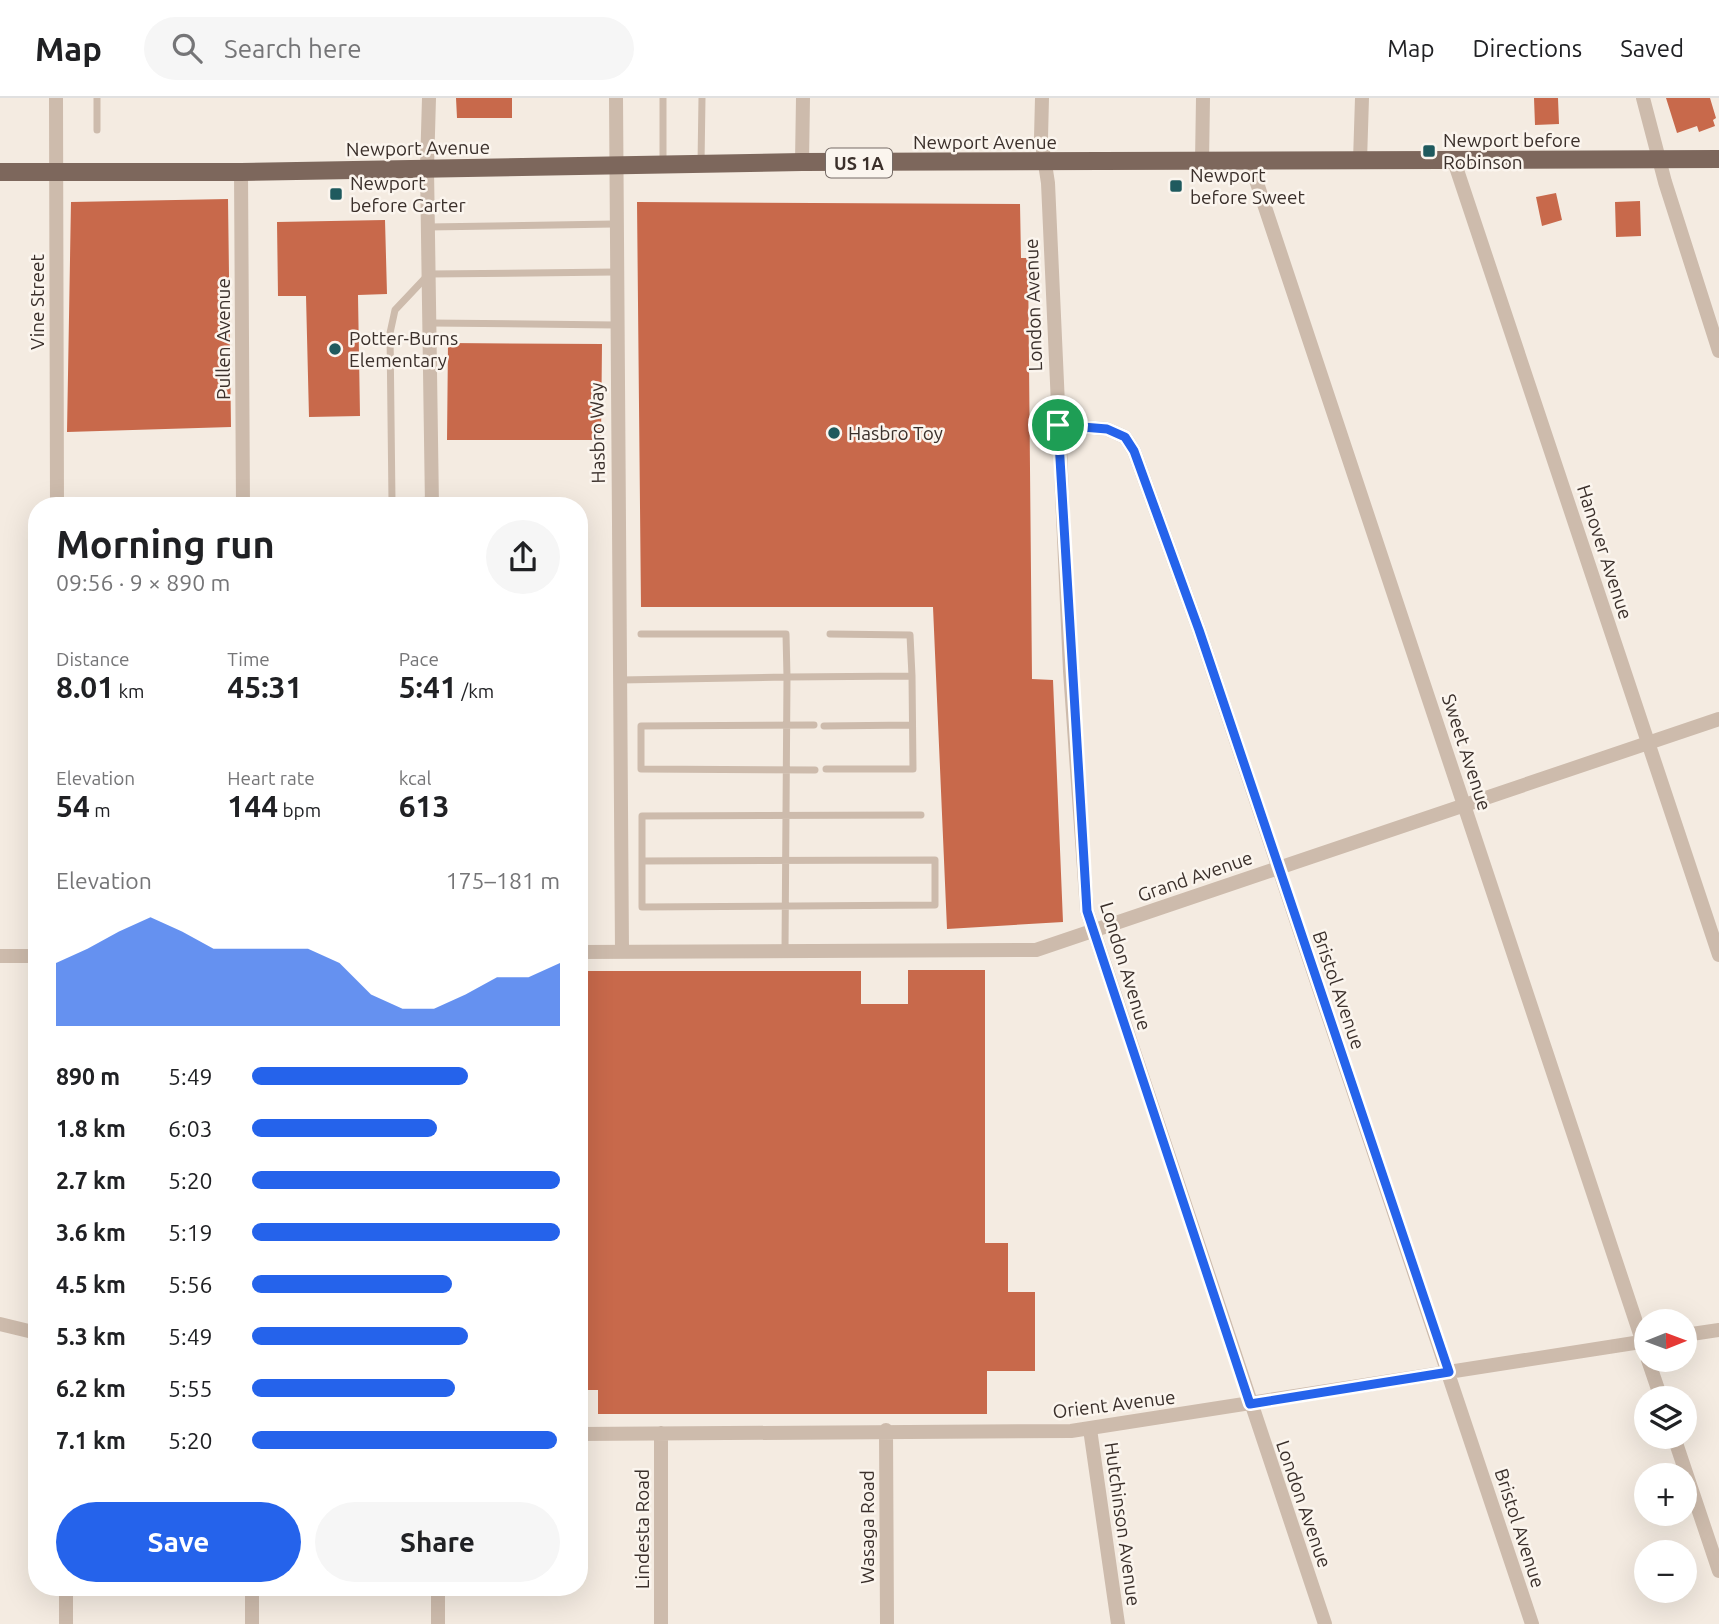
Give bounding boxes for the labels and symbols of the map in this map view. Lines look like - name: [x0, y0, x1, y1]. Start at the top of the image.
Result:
- place label: Newport before Robinson: [1443, 129, 1581, 173]
- street label: Newport Avenue: [913, 131, 1057, 153]
- street label: Newport Avenue: [346, 136, 490, 160]
- marker: Newport before Robinson: [1421, 143, 1437, 159]
- road number: US 1A: [826, 149, 892, 178]
- place label: Newport before Sweet: [1190, 164, 1306, 208]
- place label: Newport before Carter: [350, 172, 466, 216]
- marker: Newport before Sweet: [1168, 178, 1184, 194]
- marker: Newport before Carter: [328, 186, 344, 202]
- street label: London Avenue: [1020, 238, 1046, 372]
- street label: Vine Street: [26, 253, 48, 350]
- street label: Pullen Avenue: [212, 278, 234, 400]
- place label: Potter-Burns Elementary: [349, 327, 458, 371]
- marker: Potter-Burns Elementary: [327, 341, 343, 357]
- street label: Hasbro Way: [585, 382, 609, 484]
- pin: [1028, 395, 1088, 455]
- place label: Hasbro Toy: [848, 422, 943, 444]
- marker: Hasbro Toy: [826, 425, 842, 441]
- street label: Hanover Avenue: [1573, 482, 1637, 622]
- street label: Sweet Avenue: [1438, 691, 1496, 813]
- street label: Grand Avenue: [1135, 846, 1255, 906]
- street label: London Avenue: [1096, 899, 1156, 1033]
- street label: Bristol Avenue: [1308, 928, 1370, 1052]
- north arrow: [1634, 1309, 1698, 1372]
- street label: Orient Avenue: [1051, 1386, 1177, 1422]
- street label: London Avenue: [1272, 1438, 1336, 1570]
- street label: Hutchinson Avenue: [1101, 1441, 1145, 1607]
- street label: Bristol Avenue: [1490, 1466, 1550, 1590]
- street label: Lindesta Road: [631, 1469, 653, 1589]
- street label: Wasaga Road: [856, 1470, 878, 1584]

